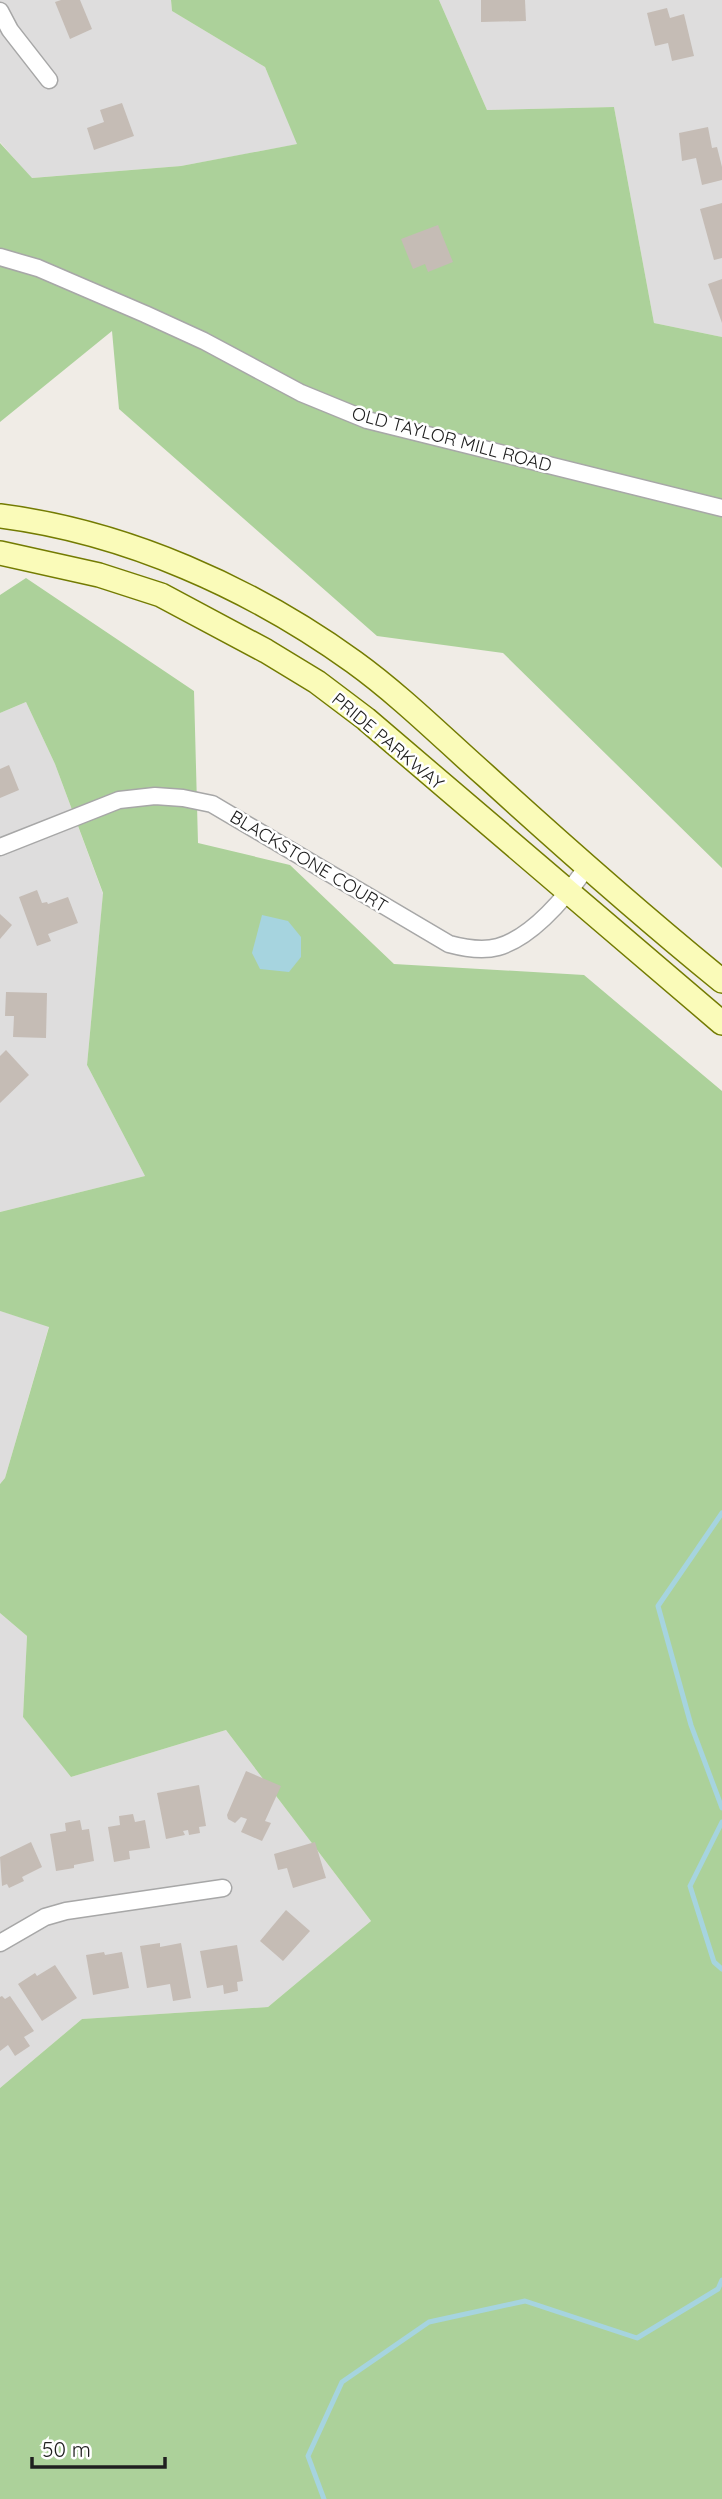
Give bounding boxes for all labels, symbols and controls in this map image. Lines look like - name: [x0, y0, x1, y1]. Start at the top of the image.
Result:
- street label: OLD TAYLOR MILL ROAD: [350, 401, 554, 477]
- street label: PRIDE PARKWAY: [327, 687, 449, 795]
- street label: BLACKSTONE COURT: [226, 805, 392, 917]
- scale bar: [32, 2426, 164, 2470]
- text: 50 m: [42, 2436, 91, 2462]

